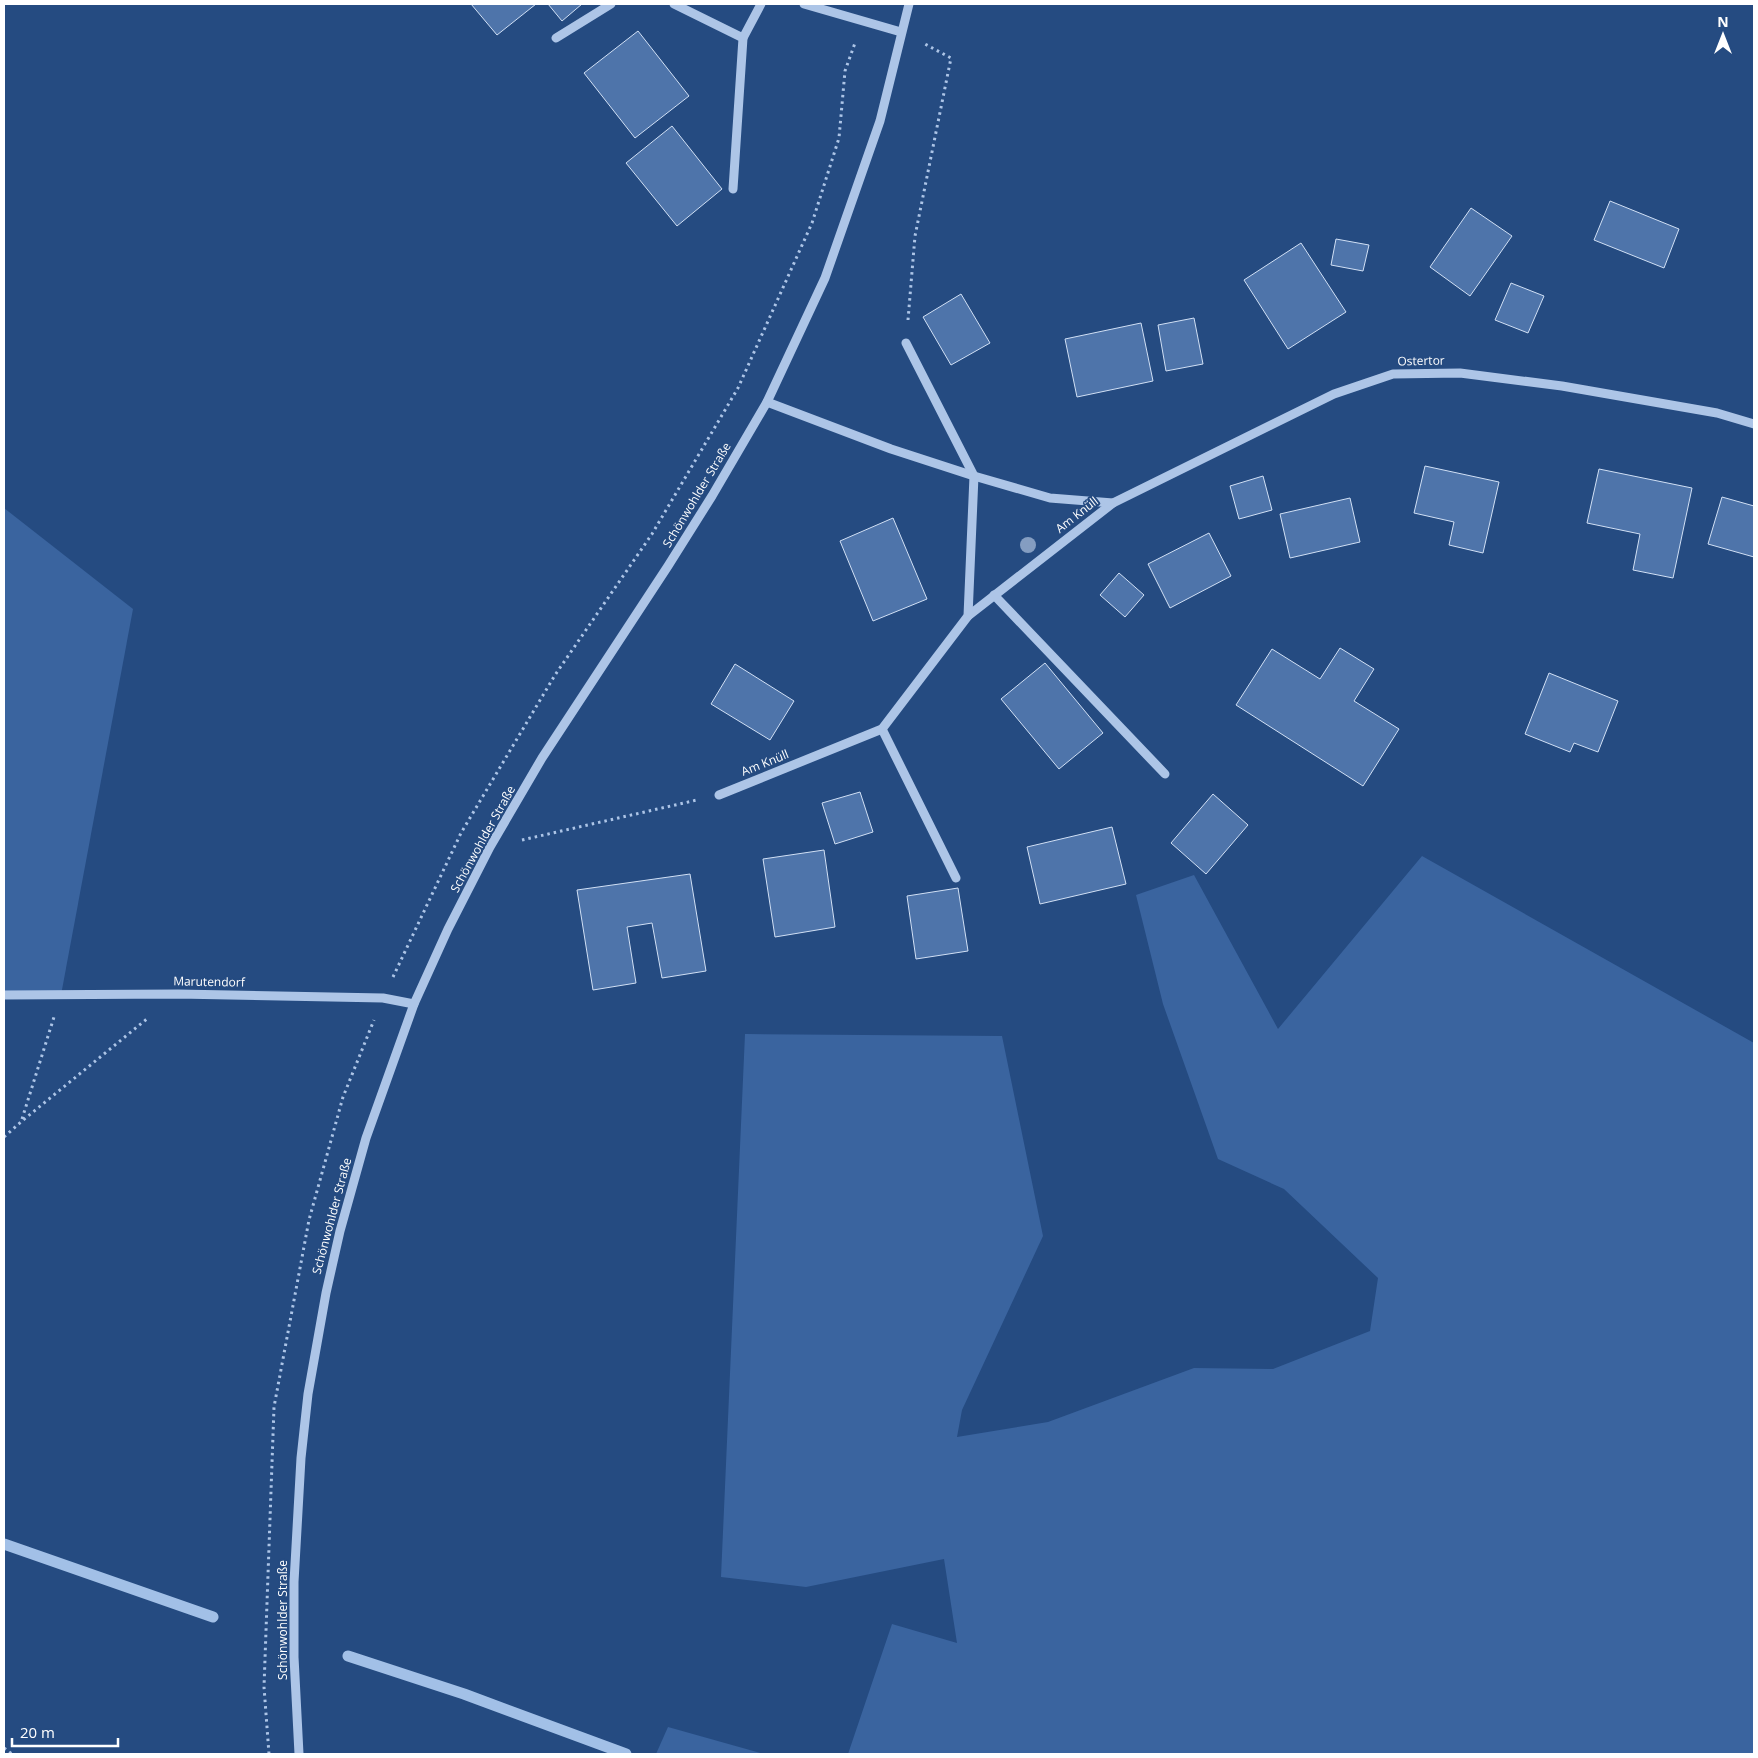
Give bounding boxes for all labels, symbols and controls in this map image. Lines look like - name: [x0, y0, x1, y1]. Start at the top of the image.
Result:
- north arrow: [1698, 10, 1748, 60]
- text: N: [1717, 12, 1729, 31]
- street label: Ostertor: [1397, 352, 1445, 369]
- street label: Schönwohlder Straße: [658, 439, 735, 551]
- street label: Am Knüll: [1052, 493, 1102, 537]
- street label: Am Knüll: [738, 745, 791, 780]
- street label: Schönwohlder Straße: [446, 782, 519, 895]
- street label: Marutendorf: [173, 972, 246, 991]
- street label: Schönwohlder Straße: [308, 1156, 355, 1276]
- street label: Schönwohlder Straße: [274, 1560, 291, 1680]
- scale bar: [12, 1716, 119, 1748]
- text: 20 m: [20, 1722, 55, 1742]

